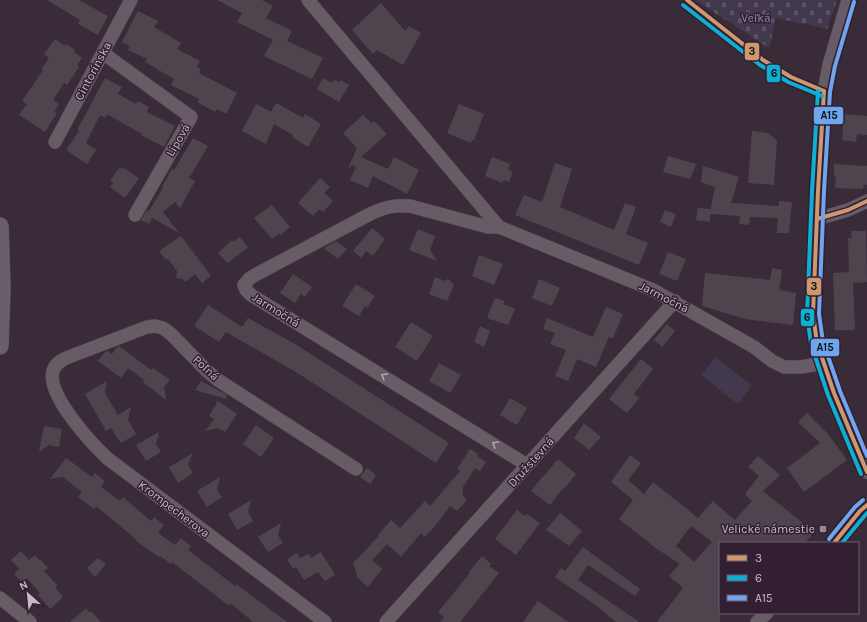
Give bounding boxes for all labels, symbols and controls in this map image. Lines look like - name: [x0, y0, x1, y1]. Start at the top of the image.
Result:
- park label: Veľká: [741, 11, 771, 25]
- street label: Cintorínska: [72, 39, 114, 103]
- line badge: 3: [744, 42, 760, 61]
- text: 3: [749, 45, 756, 58]
- line badge: 6: [766, 64, 781, 83]
- text: 6: [771, 67, 778, 80]
- line badge: A15: [813, 106, 844, 125]
- text: A15: [820, 109, 838, 122]
- street label: Lipová: [163, 121, 193, 159]
- line badge: 3: [806, 277, 822, 296]
- street label: Jarmočná: [637, 279, 691, 315]
- text: 3: [811, 280, 818, 293]
- street label: Jarmočná: [250, 290, 302, 330]
- line badge: 6: [800, 308, 815, 327]
- text: 6: [804, 311, 811, 324]
- line badge: A15: [810, 338, 840, 357]
- text: A15: [816, 341, 834, 354]
- street label: Poľná: [190, 353, 222, 383]
- one-way arrow: [381, 374, 388, 381]
- street label: Družstevná: [505, 434, 557, 490]
- one-way arrow: [492, 442, 499, 449]
- street label: Krompecherova: [136, 478, 212, 540]
- place label: Velické námestie: [722, 522, 815, 536]
- marker: Velické námestie: [818, 524, 828, 534]
- legend: [719, 542, 859, 614]
- text: 3: [755, 551, 762, 565]
- text: 6: [755, 571, 762, 585]
- north arrow: [8, 574, 48, 614]
- text: N: [17, 578, 30, 593]
- text: A15: [755, 591, 773, 605]

